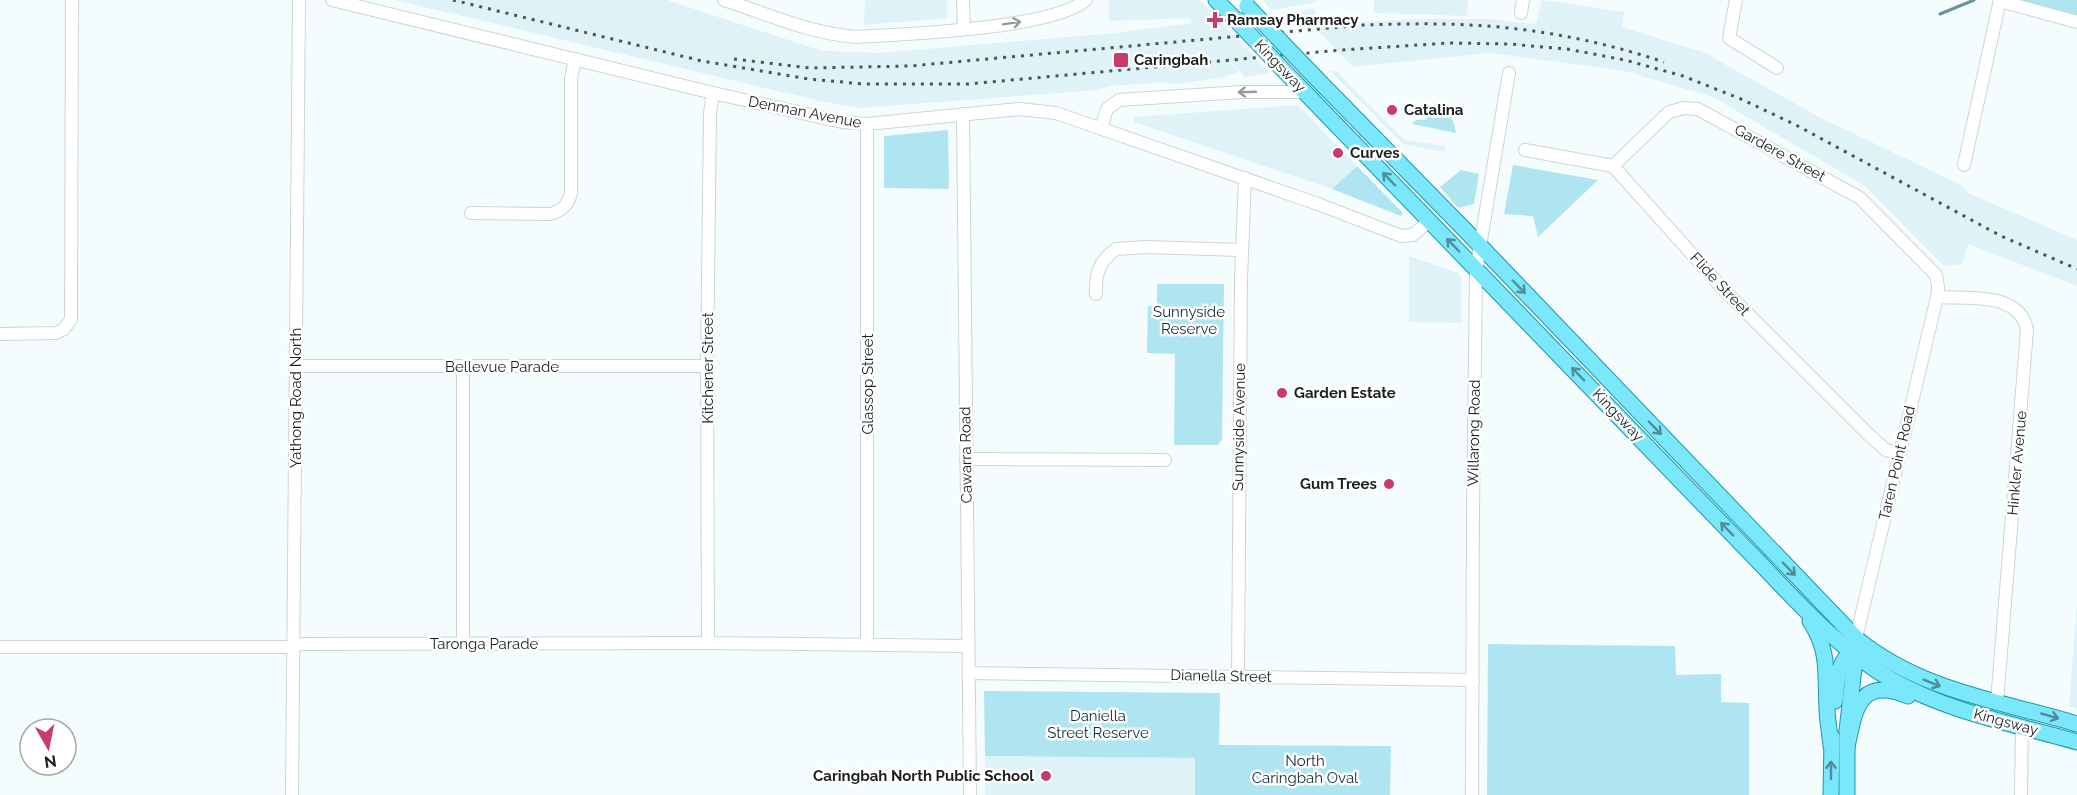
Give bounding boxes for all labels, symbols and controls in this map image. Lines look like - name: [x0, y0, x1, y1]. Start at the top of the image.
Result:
- place label: Ramsay Pharmacy: [1227, 11, 1359, 29]
- marker: Ramsay Pharmacy: [1208, 13, 1222, 27]
- one-way arrow: [1001, 17, 1021, 28]
- street label: Kingsway: [1251, 36, 1309, 96]
- marker: Caringbah: [1112, 51, 1130, 69]
- place label: Caringbah: [1134, 51, 1208, 69]
- one-way arrow: [1238, 86, 1258, 98]
- street label: Denman Avenue: [747, 92, 863, 132]
- place label: Catalina: [1404, 101, 1464, 119]
- marker: Catalina: [1385, 103, 1399, 117]
- street label: Gardere Street: [1731, 121, 1829, 185]
- place label: Curves: [1350, 144, 1400, 162]
- marker: Curves: [1331, 146, 1345, 160]
- one-way arrow: [1381, 172, 1396, 187]
- one-way arrow: [1445, 238, 1460, 253]
- street label: Flide Street: [1686, 249, 1754, 319]
- one-way arrow: [1512, 280, 1527, 295]
- park label: Sunnyside Reserve: [1153, 303, 1225, 338]
- street label: Kitchener Street: [699, 312, 717, 424]
- street label: Yathong Road North: [287, 328, 305, 468]
- street label: Glassop Street: [859, 333, 877, 435]
- street label: Bellevue Parade: [445, 358, 559, 376]
- street label: Sunnyside Avenue: [1229, 363, 1249, 491]
- one-way arrow: [1570, 366, 1585, 381]
- street label: Willarong Road: [1464, 379, 1484, 487]
- place label: Garden Estate: [1294, 384, 1396, 402]
- street label: Kingsway: [1589, 385, 1647, 445]
- marker: Garden Estate: [1275, 386, 1289, 400]
- street label: Taren Point Road: [1875, 404, 1919, 522]
- street label: Cawarra Road: [956, 406, 976, 504]
- street label: Hinkler Avenue: [2003, 410, 2031, 516]
- one-way arrow: [1647, 420, 1661, 435]
- place label: Gum Trees: [1300, 475, 1377, 493]
- marker: Gum Trees: [1382, 477, 1396, 491]
- one-way arrow: [1720, 522, 1735, 537]
- one-way arrow: [1782, 561, 1796, 576]
- street label: Taronga Parade: [430, 635, 539, 653]
- street label: Dianella Street: [1170, 666, 1272, 686]
- one-way arrow: [1922, 678, 1941, 689]
- street label: Kingsway: [1972, 705, 2040, 739]
- park label: Daniella Street Reserve: [1047, 707, 1149, 742]
- one-way arrow: [2040, 711, 2059, 723]
- north arrow: [18, 717, 78, 777]
- text: N: [43, 751, 58, 772]
- park label: North Caringbah Oval: [1252, 752, 1359, 787]
- one-way arrow: [1825, 761, 1837, 781]
- place label: Caringbah North Public School: [813, 767, 1034, 785]
- marker: Caringbah North Public School: [1039, 769, 1053, 783]

